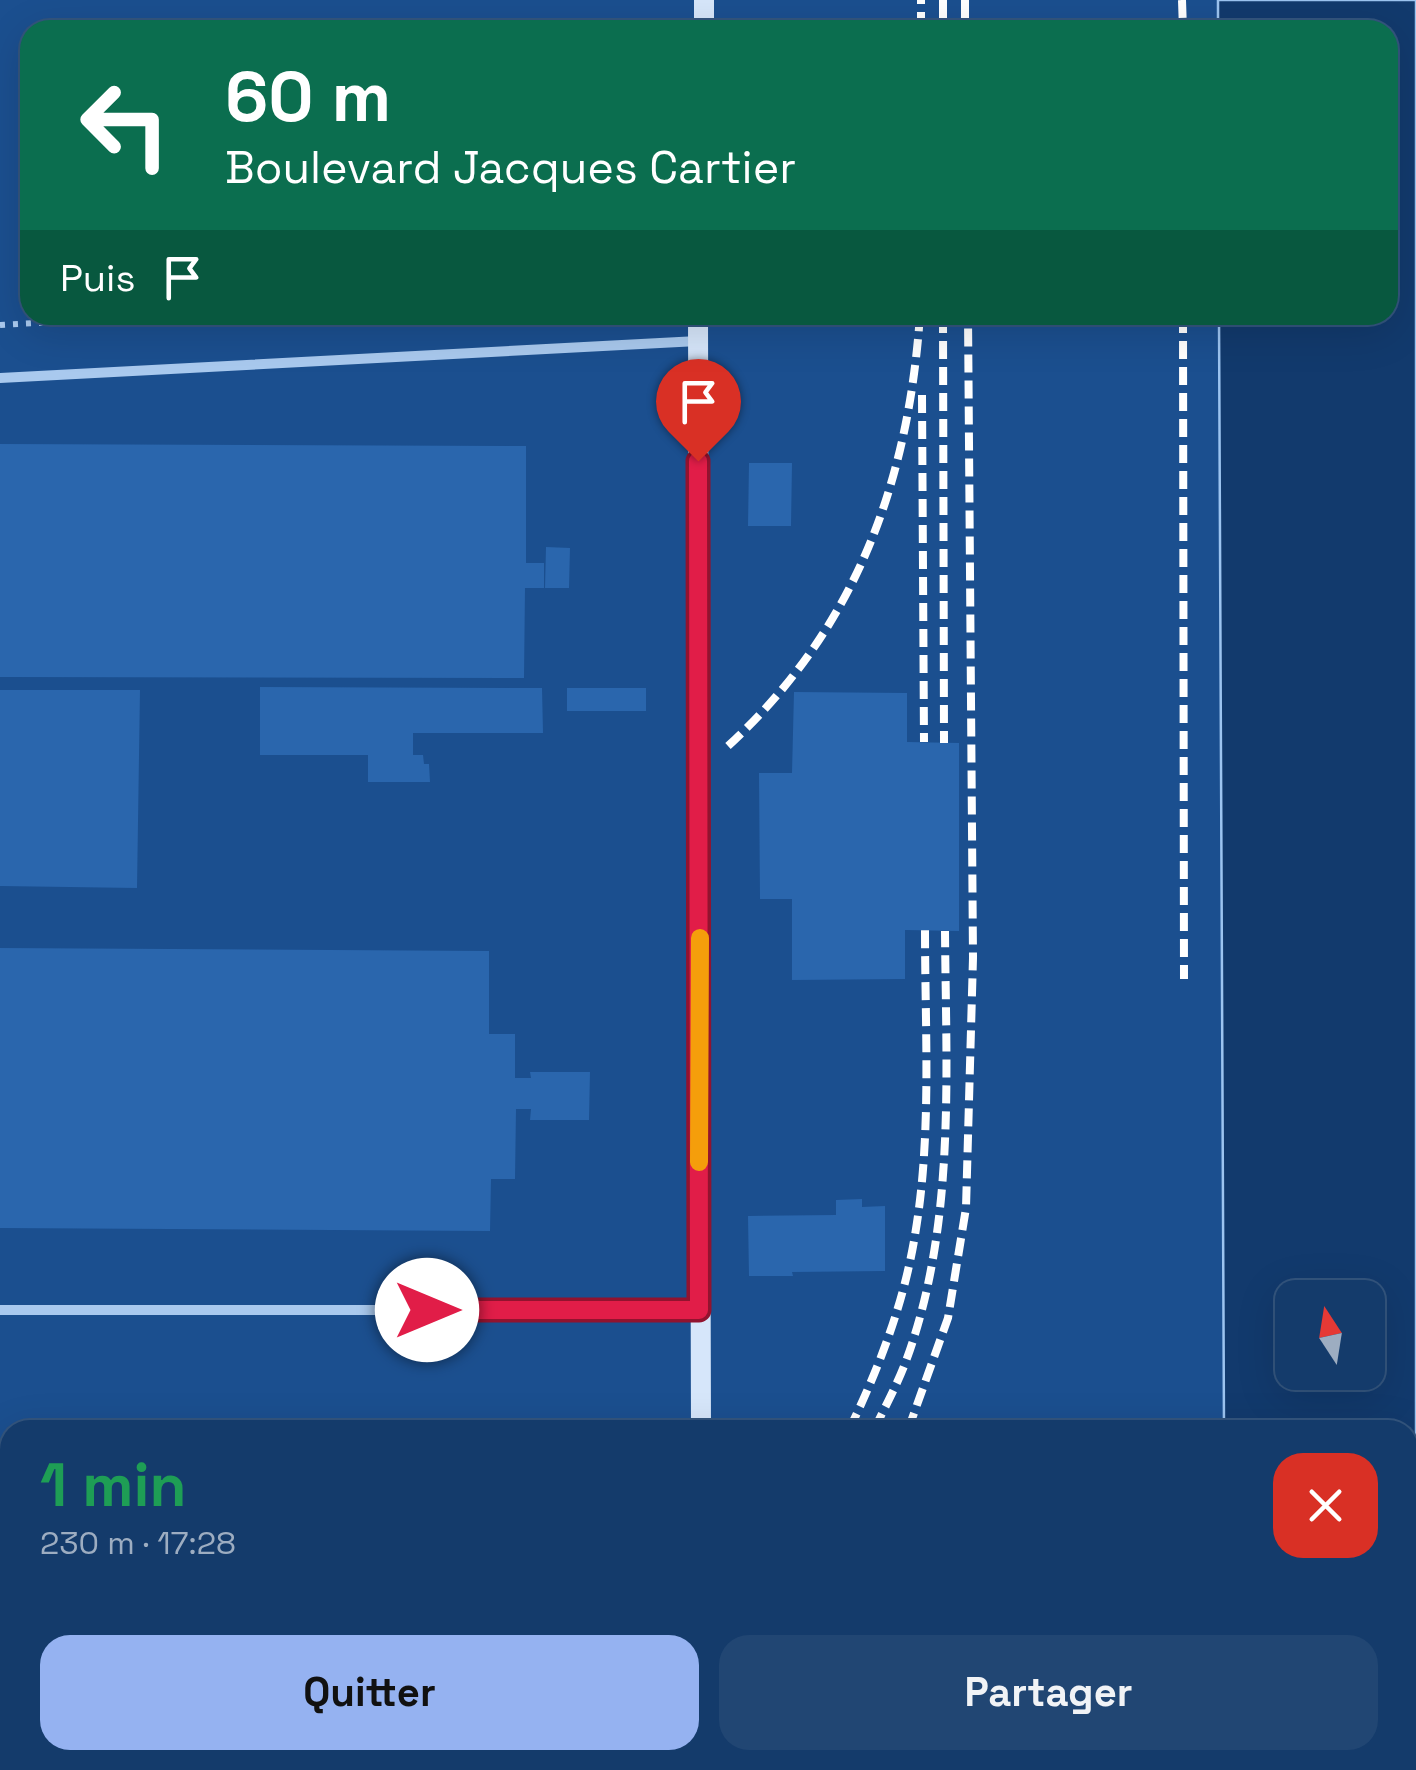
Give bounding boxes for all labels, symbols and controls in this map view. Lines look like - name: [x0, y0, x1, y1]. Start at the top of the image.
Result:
- text: 60 m: [225, 52, 391, 141]
- icon: left: [60, 60, 190, 190]
- text: Boulevard Jacques Cartier: [225, 139, 796, 196]
- icon: arrive: [155, 250, 210, 305]
- text: Puis: [60, 254, 135, 302]
- pin: [656, 359, 741, 462]
- icon: arrive: [671, 374, 726, 429]
- position arrow: [375, 1258, 479, 1362]
- north arrow: [1275, 1280, 1385, 1390]
- map controls: [1275, 1280, 1385, 1390]
- text: 1 min: [40, 1447, 187, 1524]
- button: close: [1273, 1453, 1378, 1558]
- text: 230 m · 17:28: [40, 1523, 236, 1563]
- button: Quitter: [40, 1635, 699, 1750]
- button: Partager: [719, 1635, 1378, 1750]

